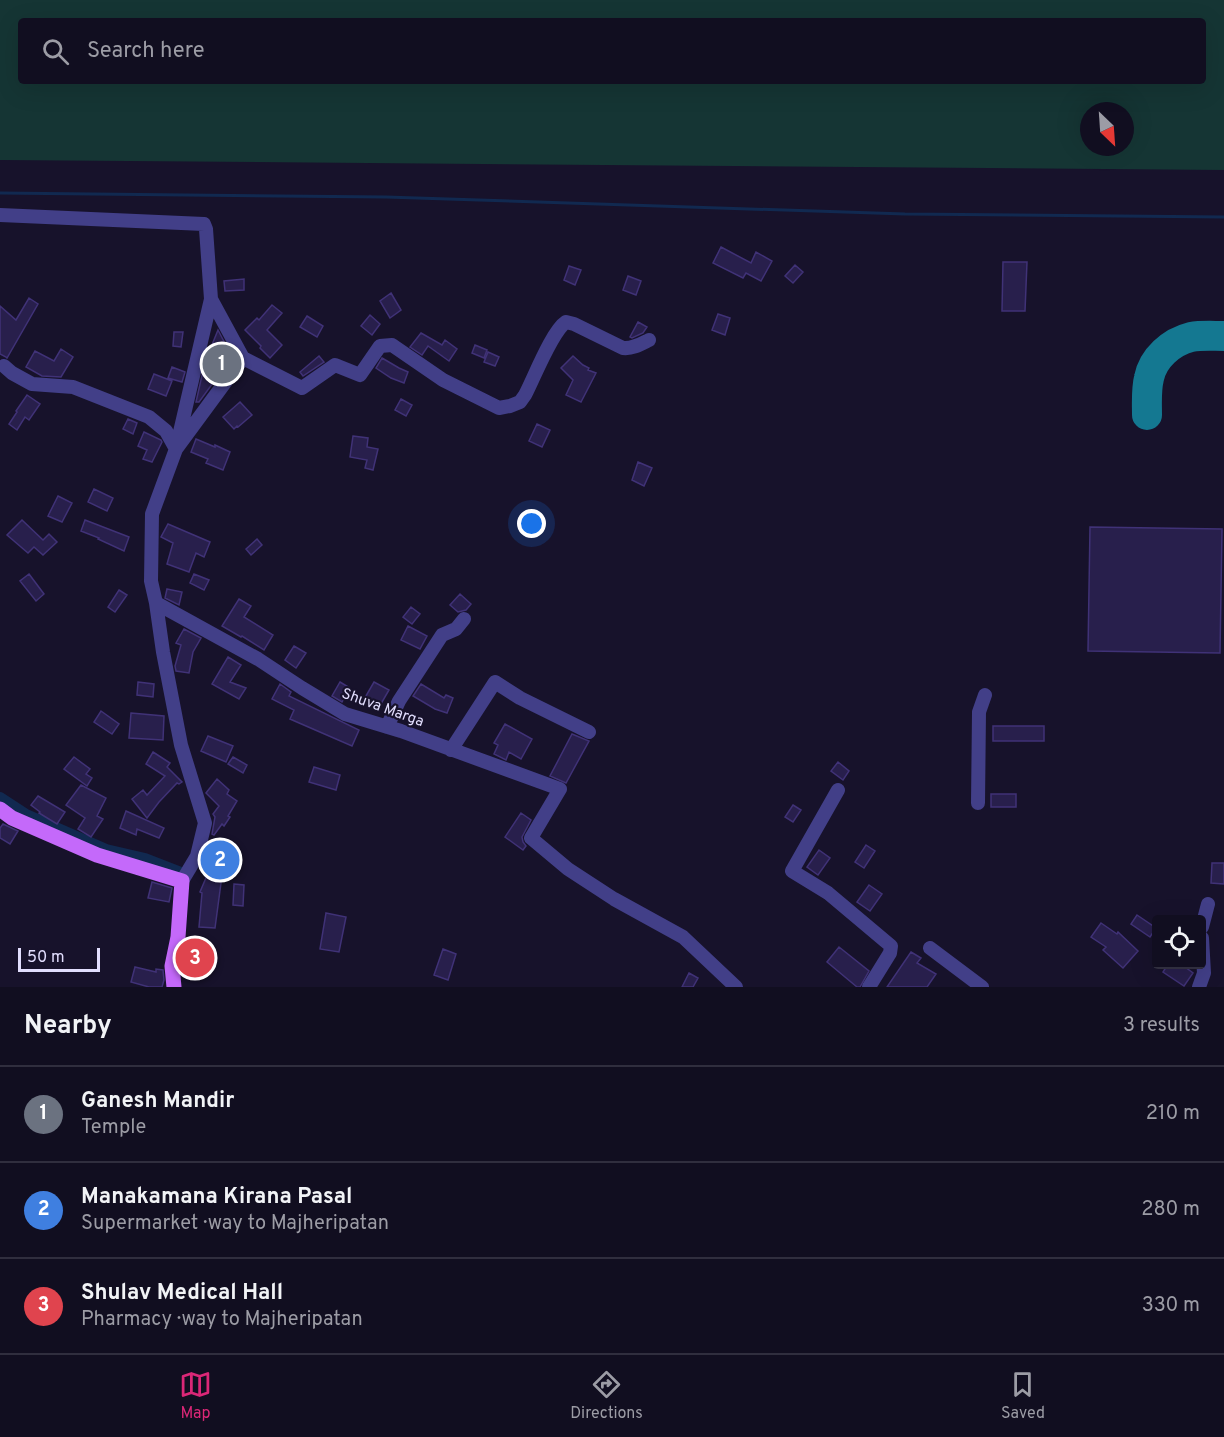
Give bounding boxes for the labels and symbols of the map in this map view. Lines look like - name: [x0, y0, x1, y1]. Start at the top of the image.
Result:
- north arrow: [1080, 102, 1134, 156]
- pin: 1: [202, 342, 242, 386]
- your location: [517, 509, 546, 538]
- street label: Shuva Marga: [339, 685, 426, 732]
- pin: 2: [200, 838, 240, 882]
- pin: 3: [176, 936, 214, 980]
- scale bar: [18, 945, 100, 972]

